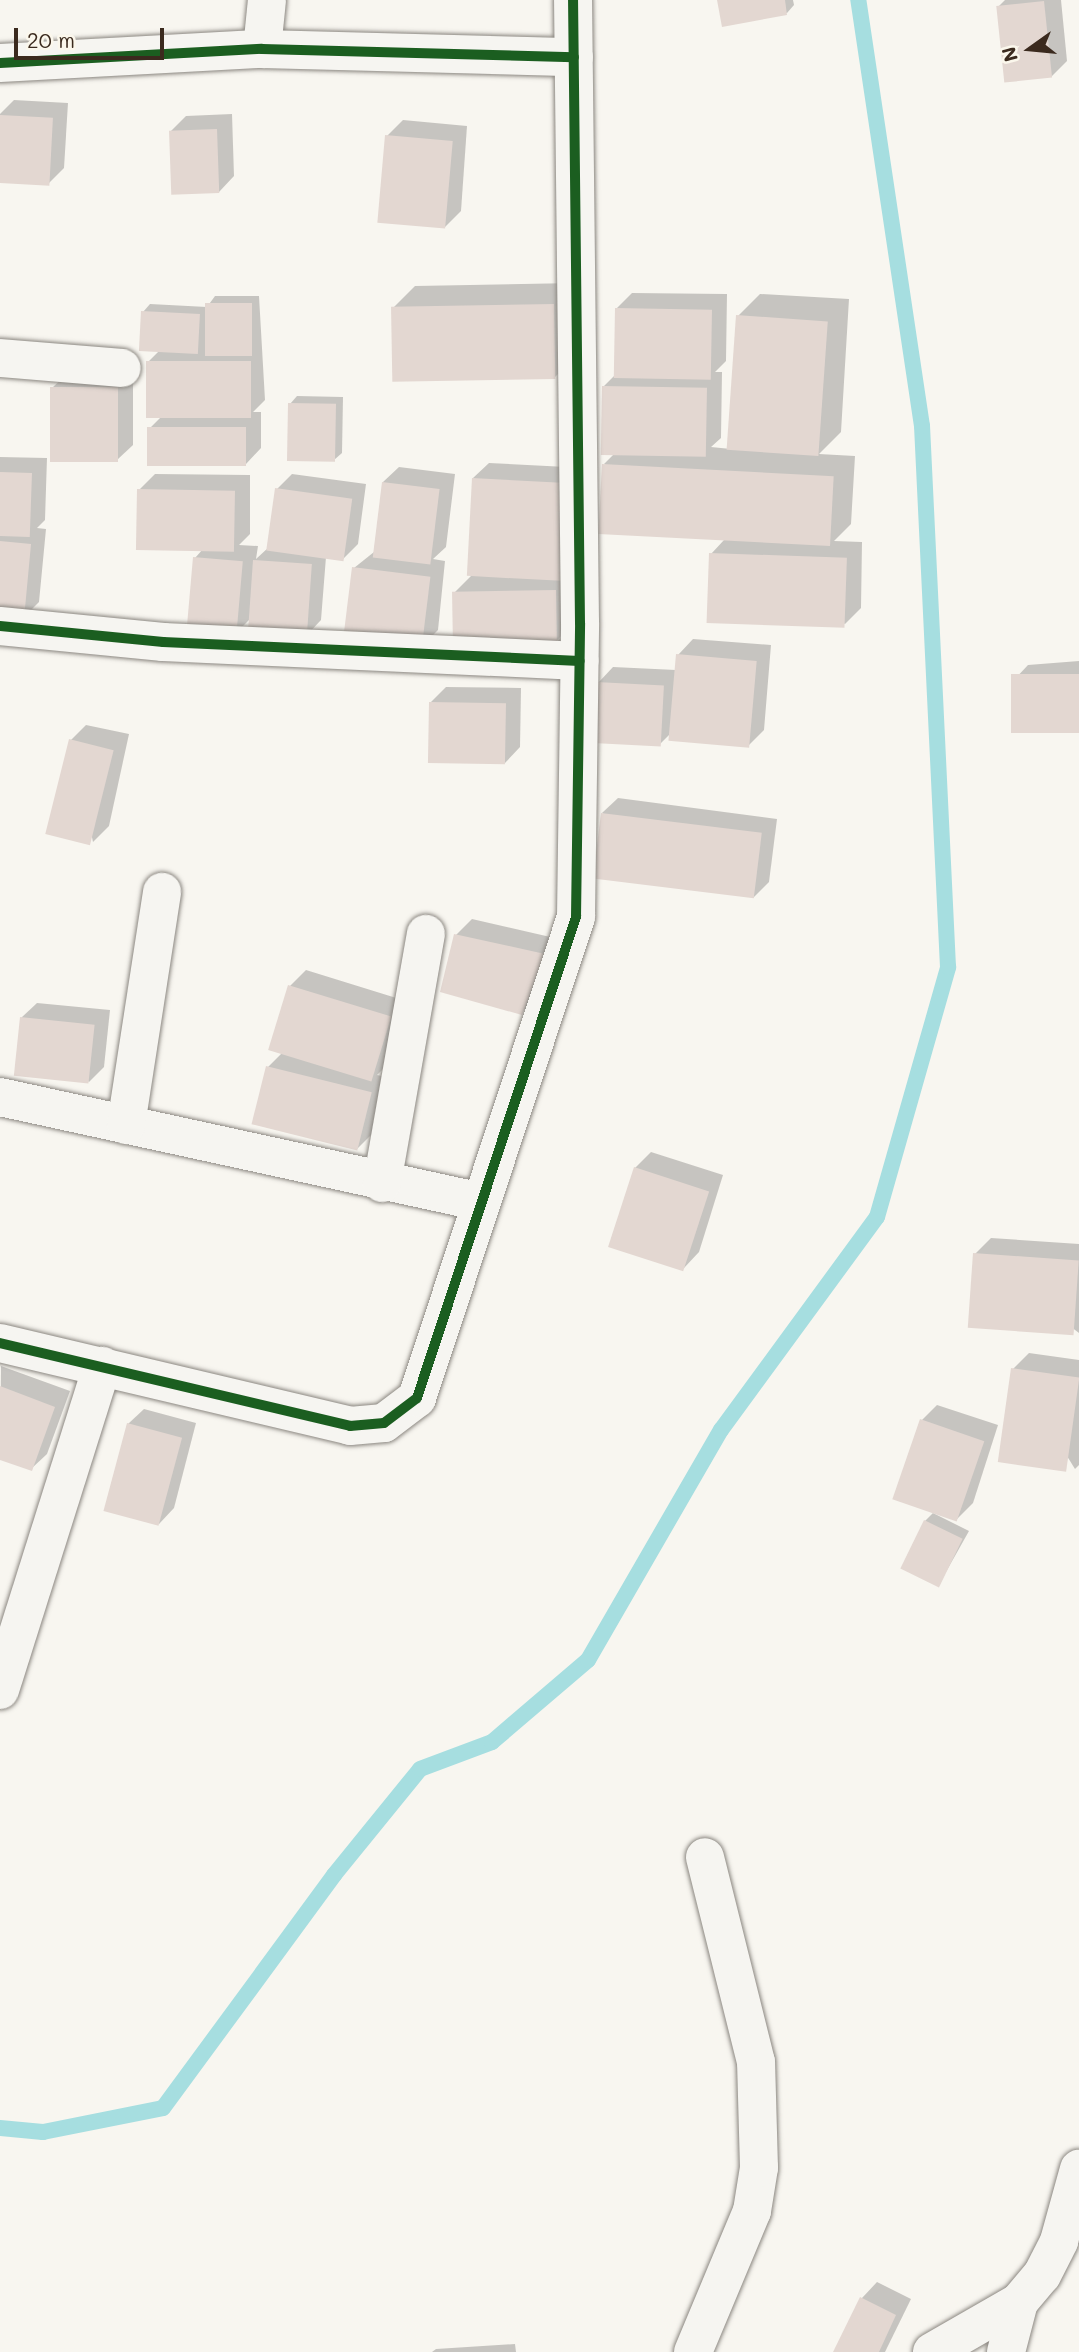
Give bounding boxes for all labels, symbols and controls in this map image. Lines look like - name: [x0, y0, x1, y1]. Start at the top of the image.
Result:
- scale bar: [18, 14, 168, 58]
- north arrow: [995, 14, 1065, 84]
- text: 20 m: [27, 26, 75, 53]
- text: N: [995, 44, 1023, 65]

